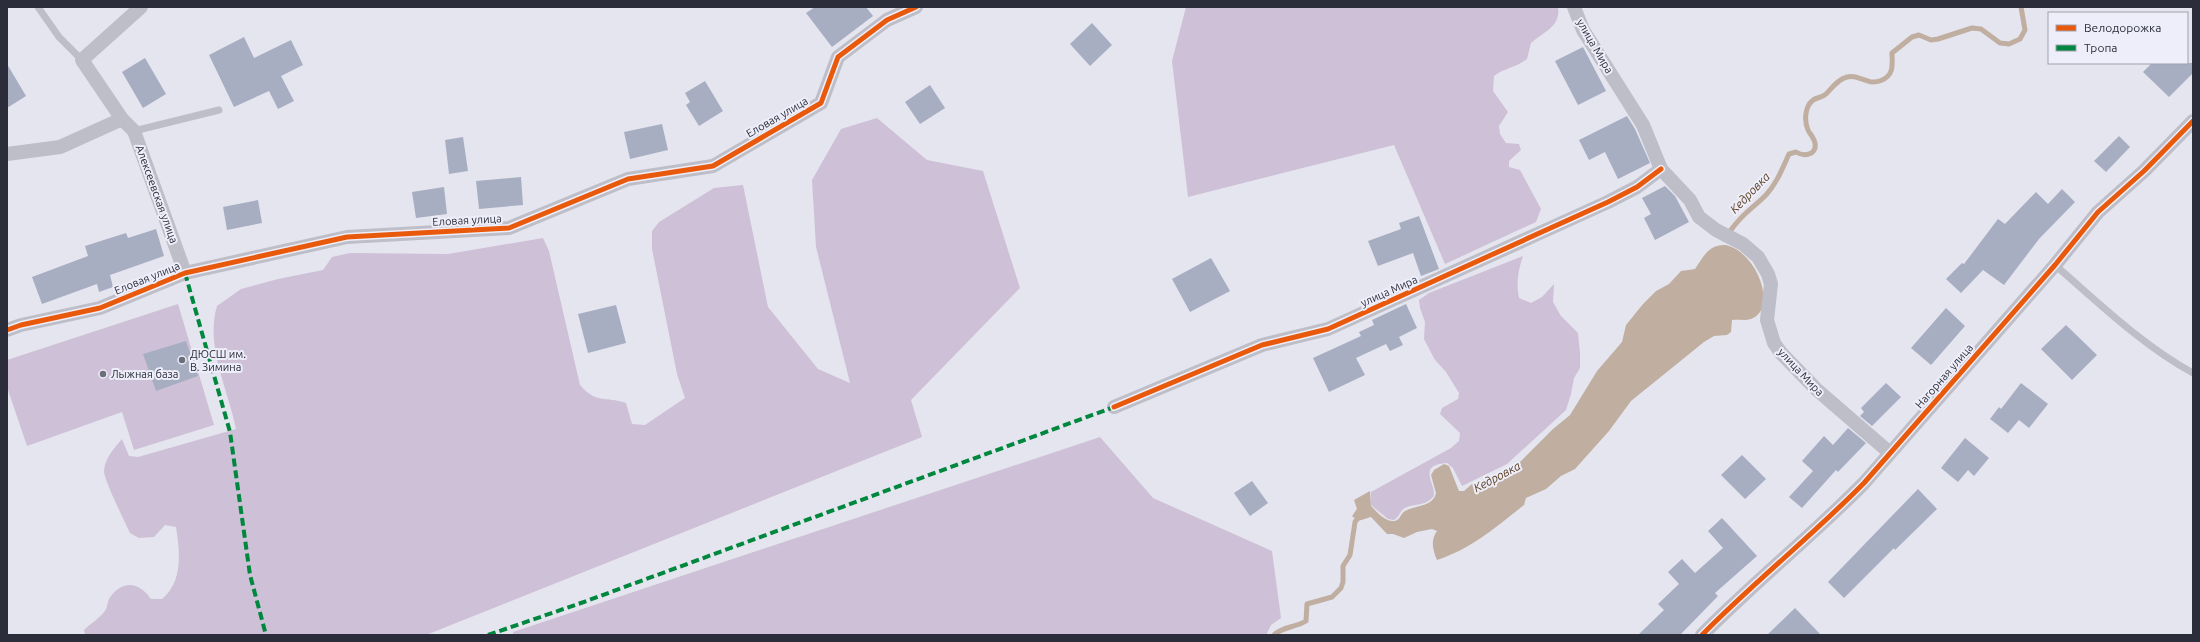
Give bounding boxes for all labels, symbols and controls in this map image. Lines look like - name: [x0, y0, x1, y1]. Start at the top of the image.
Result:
- legend: [2048, 12, 2188, 64]
- street label: улица Мира: [1575, 17, 1615, 75]
- text: Велодорожка: [2084, 21, 2161, 34]
- text: Тропа: [2084, 41, 2117, 54]
- street label: Еловая улица: [744, 94, 810, 140]
- street label: Алексеевская улица: [134, 143, 180, 245]
- water label: Кедровка: [1727, 169, 1772, 216]
- street label: Еловая улица: [432, 212, 502, 228]
- street label: Еловая улица: [113, 259, 181, 297]
- street label: улица Мира: [1359, 273, 1419, 309]
- street label: Нагорная улица: [1913, 341, 1975, 411]
- street label: улица Мира: [1776, 346, 1826, 398]
- place label: ДЮСШ им. В. Зимина: [190, 348, 246, 373]
- marker: ДЮСШ им. В. Зимина: [177, 355, 187, 365]
- place label: Лыжная база: [111, 368, 178, 380]
- marker: Лыжная база: [98, 369, 108, 379]
- water label: Кедровка: [1471, 459, 1523, 494]

